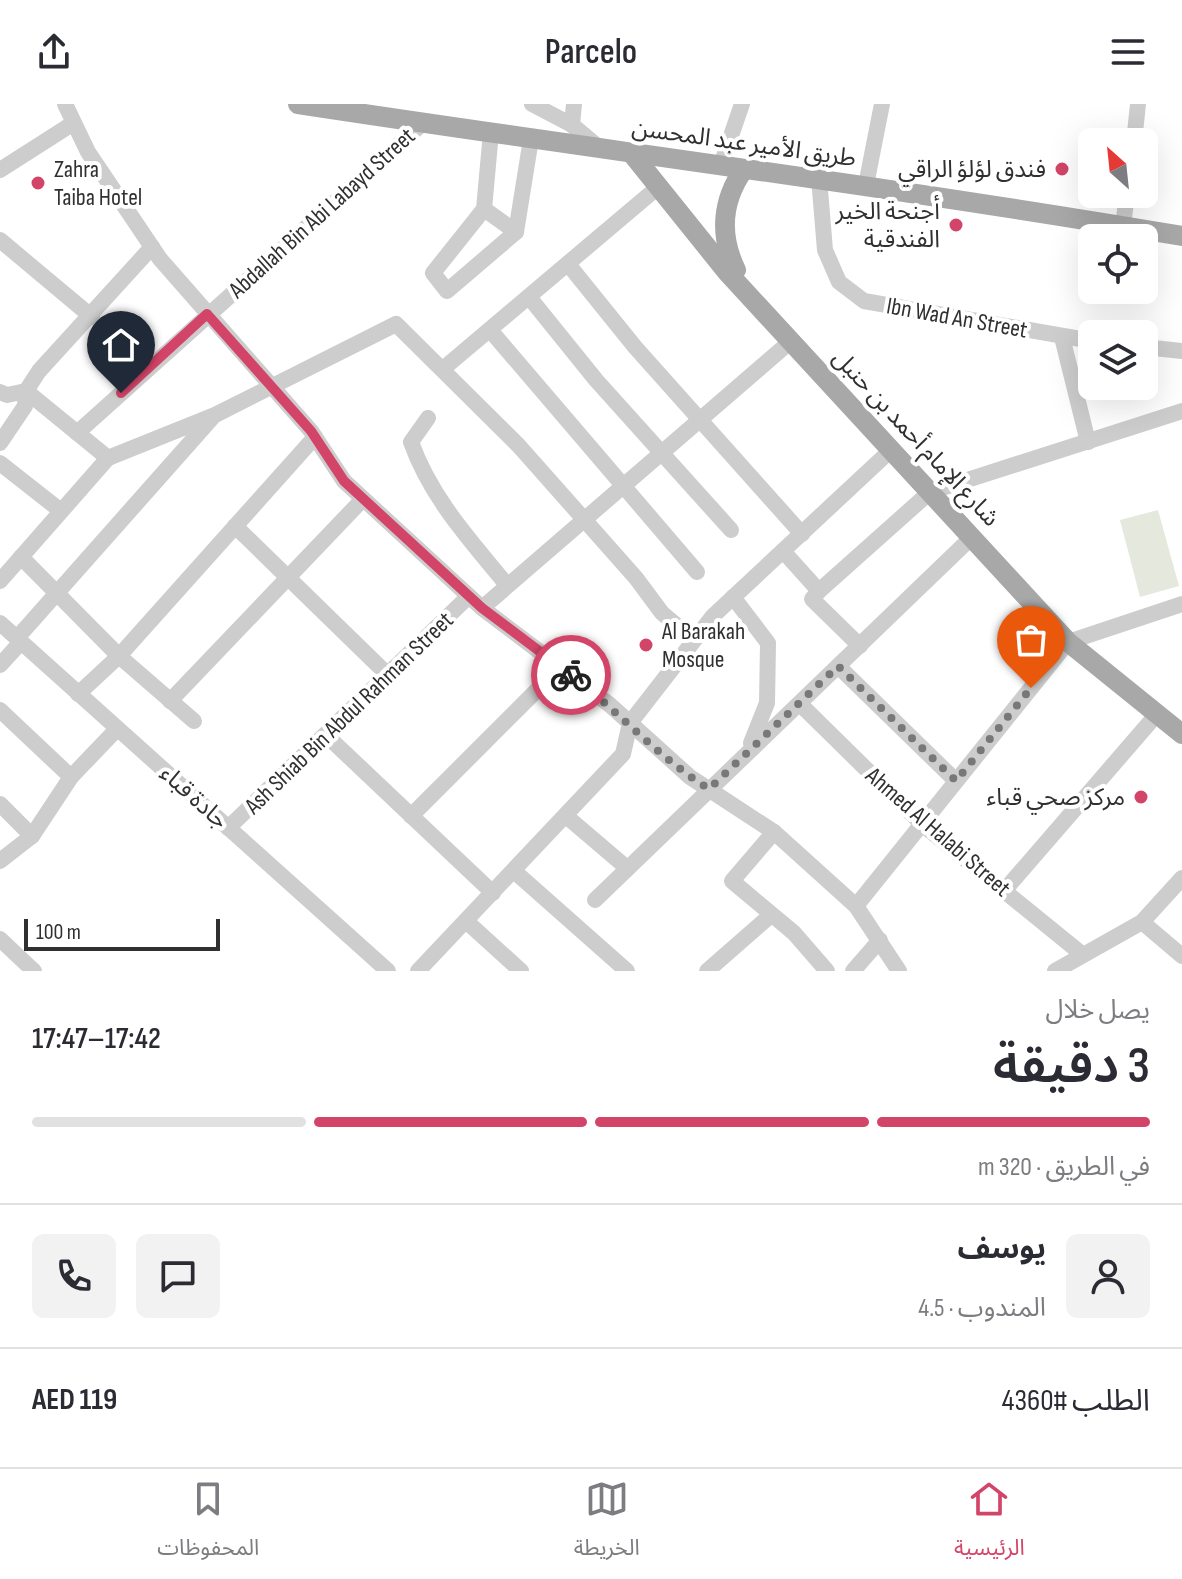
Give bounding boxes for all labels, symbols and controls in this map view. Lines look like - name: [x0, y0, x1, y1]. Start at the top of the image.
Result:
- icon: share: [32, 30, 76, 74]
- icon: menu: [1106, 30, 1150, 74]
- text: Parcelo: [545, 31, 637, 74]
- street label: طريق الأمير عبد المحسن: [630, 113, 858, 173]
- street label: Abdallah Bin Abi Labayd Street: [222, 122, 421, 305]
- north arrow: [1078, 128, 1158, 208]
- map controls: [1078, 128, 1158, 400]
- place label: Zahra Taiba Hotel: [54, 155, 142, 212]
- place label: فندق لؤلؤ الراقي: [898, 155, 1046, 187]
- marker: فندق لؤلؤ الراقي: [1053, 160, 1071, 178]
- marker: Zahra Taiba Hotel: [29, 174, 47, 192]
- place label: أجنحة الخير الفندقية: [835, 194, 940, 254]
- marker: أجنحة الخير الفندقية: [947, 216, 965, 234]
- button: locate: [1078, 224, 1158, 304]
- street label: Ibn Wad An Street: [884, 291, 1030, 345]
- pin: [87, 311, 155, 393]
- button: layers: [1078, 320, 1158, 400]
- icon: home: [99, 323, 143, 367]
- street label: شارع الإمام أحمد بن حنبل: [824, 342, 1007, 535]
- street label: Ash Shiab Bin Abdul Rahman Street: [238, 606, 459, 821]
- pin: [997, 606, 1065, 688]
- place label: Al Barakah Mosque: [661, 617, 745, 674]
- icon: bag: [1009, 618, 1053, 662]
- courier: [531, 635, 611, 715]
- marker: Al Barakah Mosque: [637, 636, 655, 654]
- icon: bike: [549, 653, 593, 697]
- street label: جادة قباء: [154, 759, 234, 835]
- street label: Ahmed Al Halabi Street: [859, 760, 1016, 903]
- place label: مركز صحي قباء: [986, 783, 1125, 815]
- marker: مركز صحي قباء: [1132, 788, 1150, 806]
- scale bar: [24, 915, 220, 951]
- text: 100 m: [36, 919, 81, 946]
- text: يصل خلال: [1045, 995, 1150, 1026]
- text: 17:42–17:47: [32, 1021, 161, 1057]
- text: 3 دقيقة: [993, 1035, 1150, 1098]
- text: في الطريق · 320 m: [978, 1152, 1150, 1183]
- text: يوسف: [958, 1231, 1046, 1267]
- button: phone: [32, 1234, 116, 1318]
- button: chat: [136, 1234, 220, 1318]
- button: person: [1066, 1234, 1150, 1318]
- text: المندوب · 4.5: [918, 1293, 1046, 1324]
- text: AED 119: [32, 1382, 117, 1418]
- text: الطلب #4360: [1002, 1383, 1150, 1419]
- tab: المحفوظات: [157, 1477, 259, 1571]
- tab: الخريطة: [574, 1477, 640, 1571]
- tab: الرئيسية: [954, 1477, 1025, 1571]

